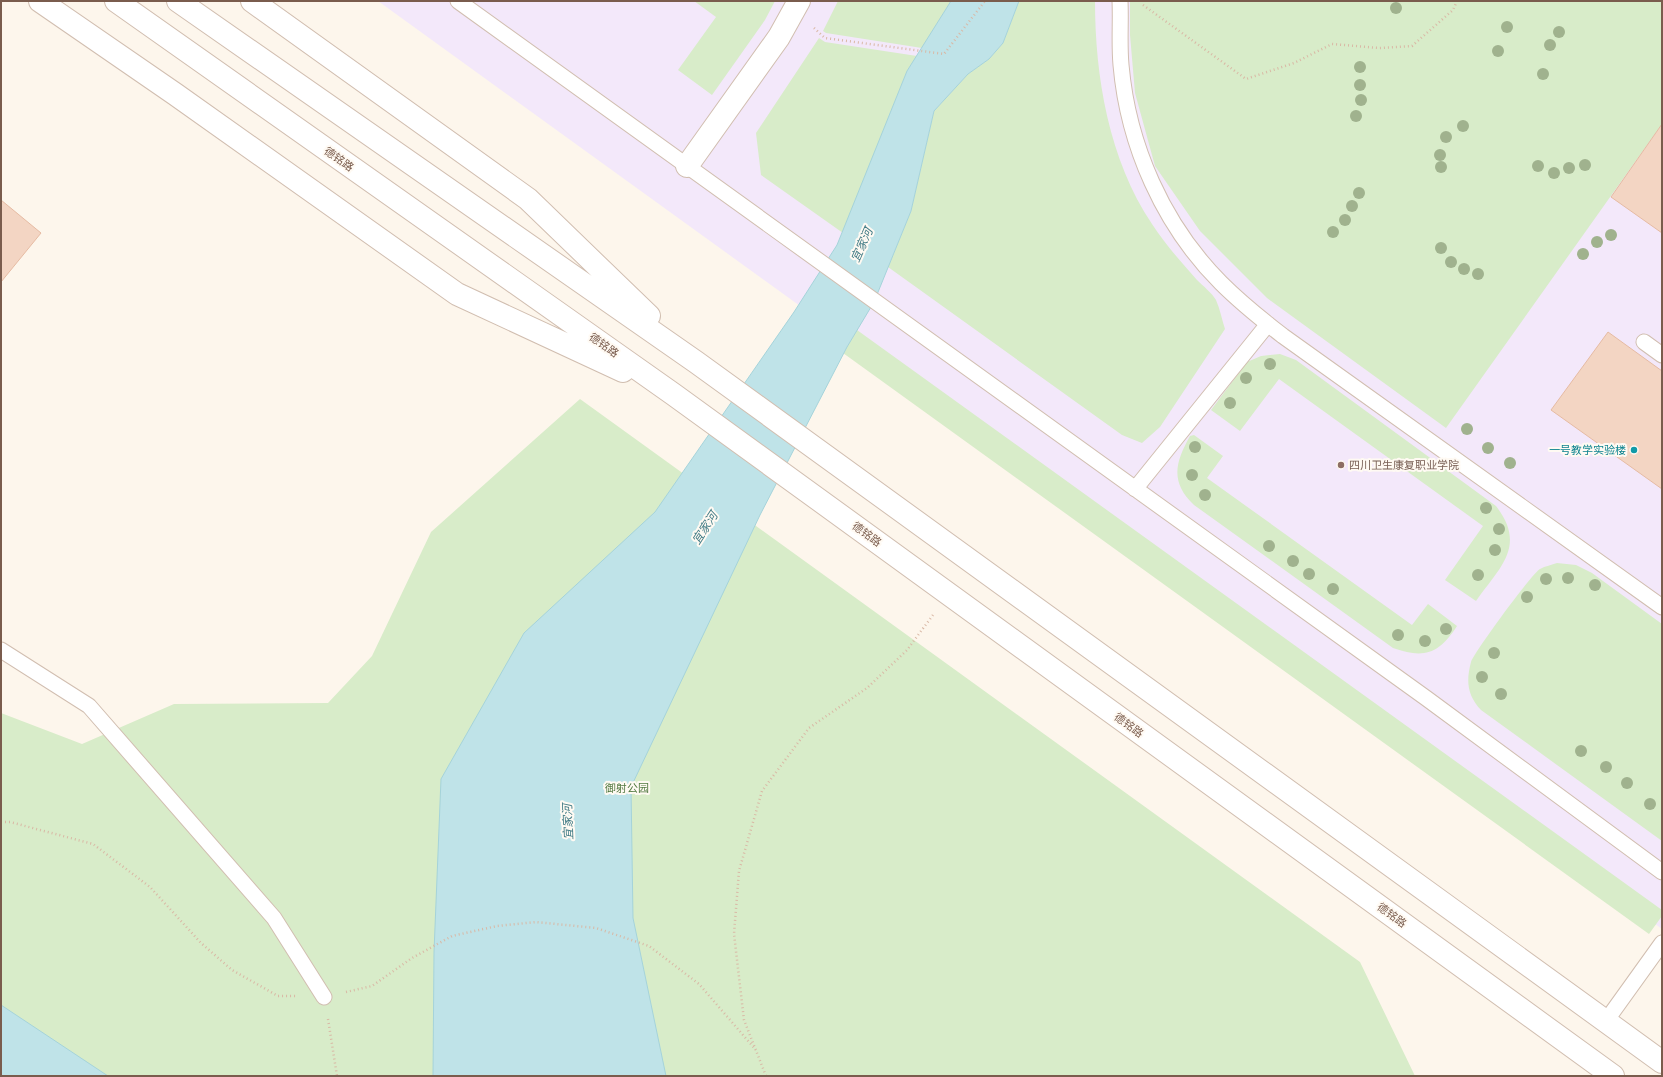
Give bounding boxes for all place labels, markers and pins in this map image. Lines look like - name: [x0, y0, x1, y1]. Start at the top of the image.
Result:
- place label: 一号教学实验楼: [1549, 443, 1626, 457]
- marker: 一号教学实验楼: [1629, 445, 1639, 455]
- place label: 四川卫生康复职业学院: [1349, 458, 1459, 472]
- marker: 四川卫生康复职业学院: [1336, 460, 1346, 470]

